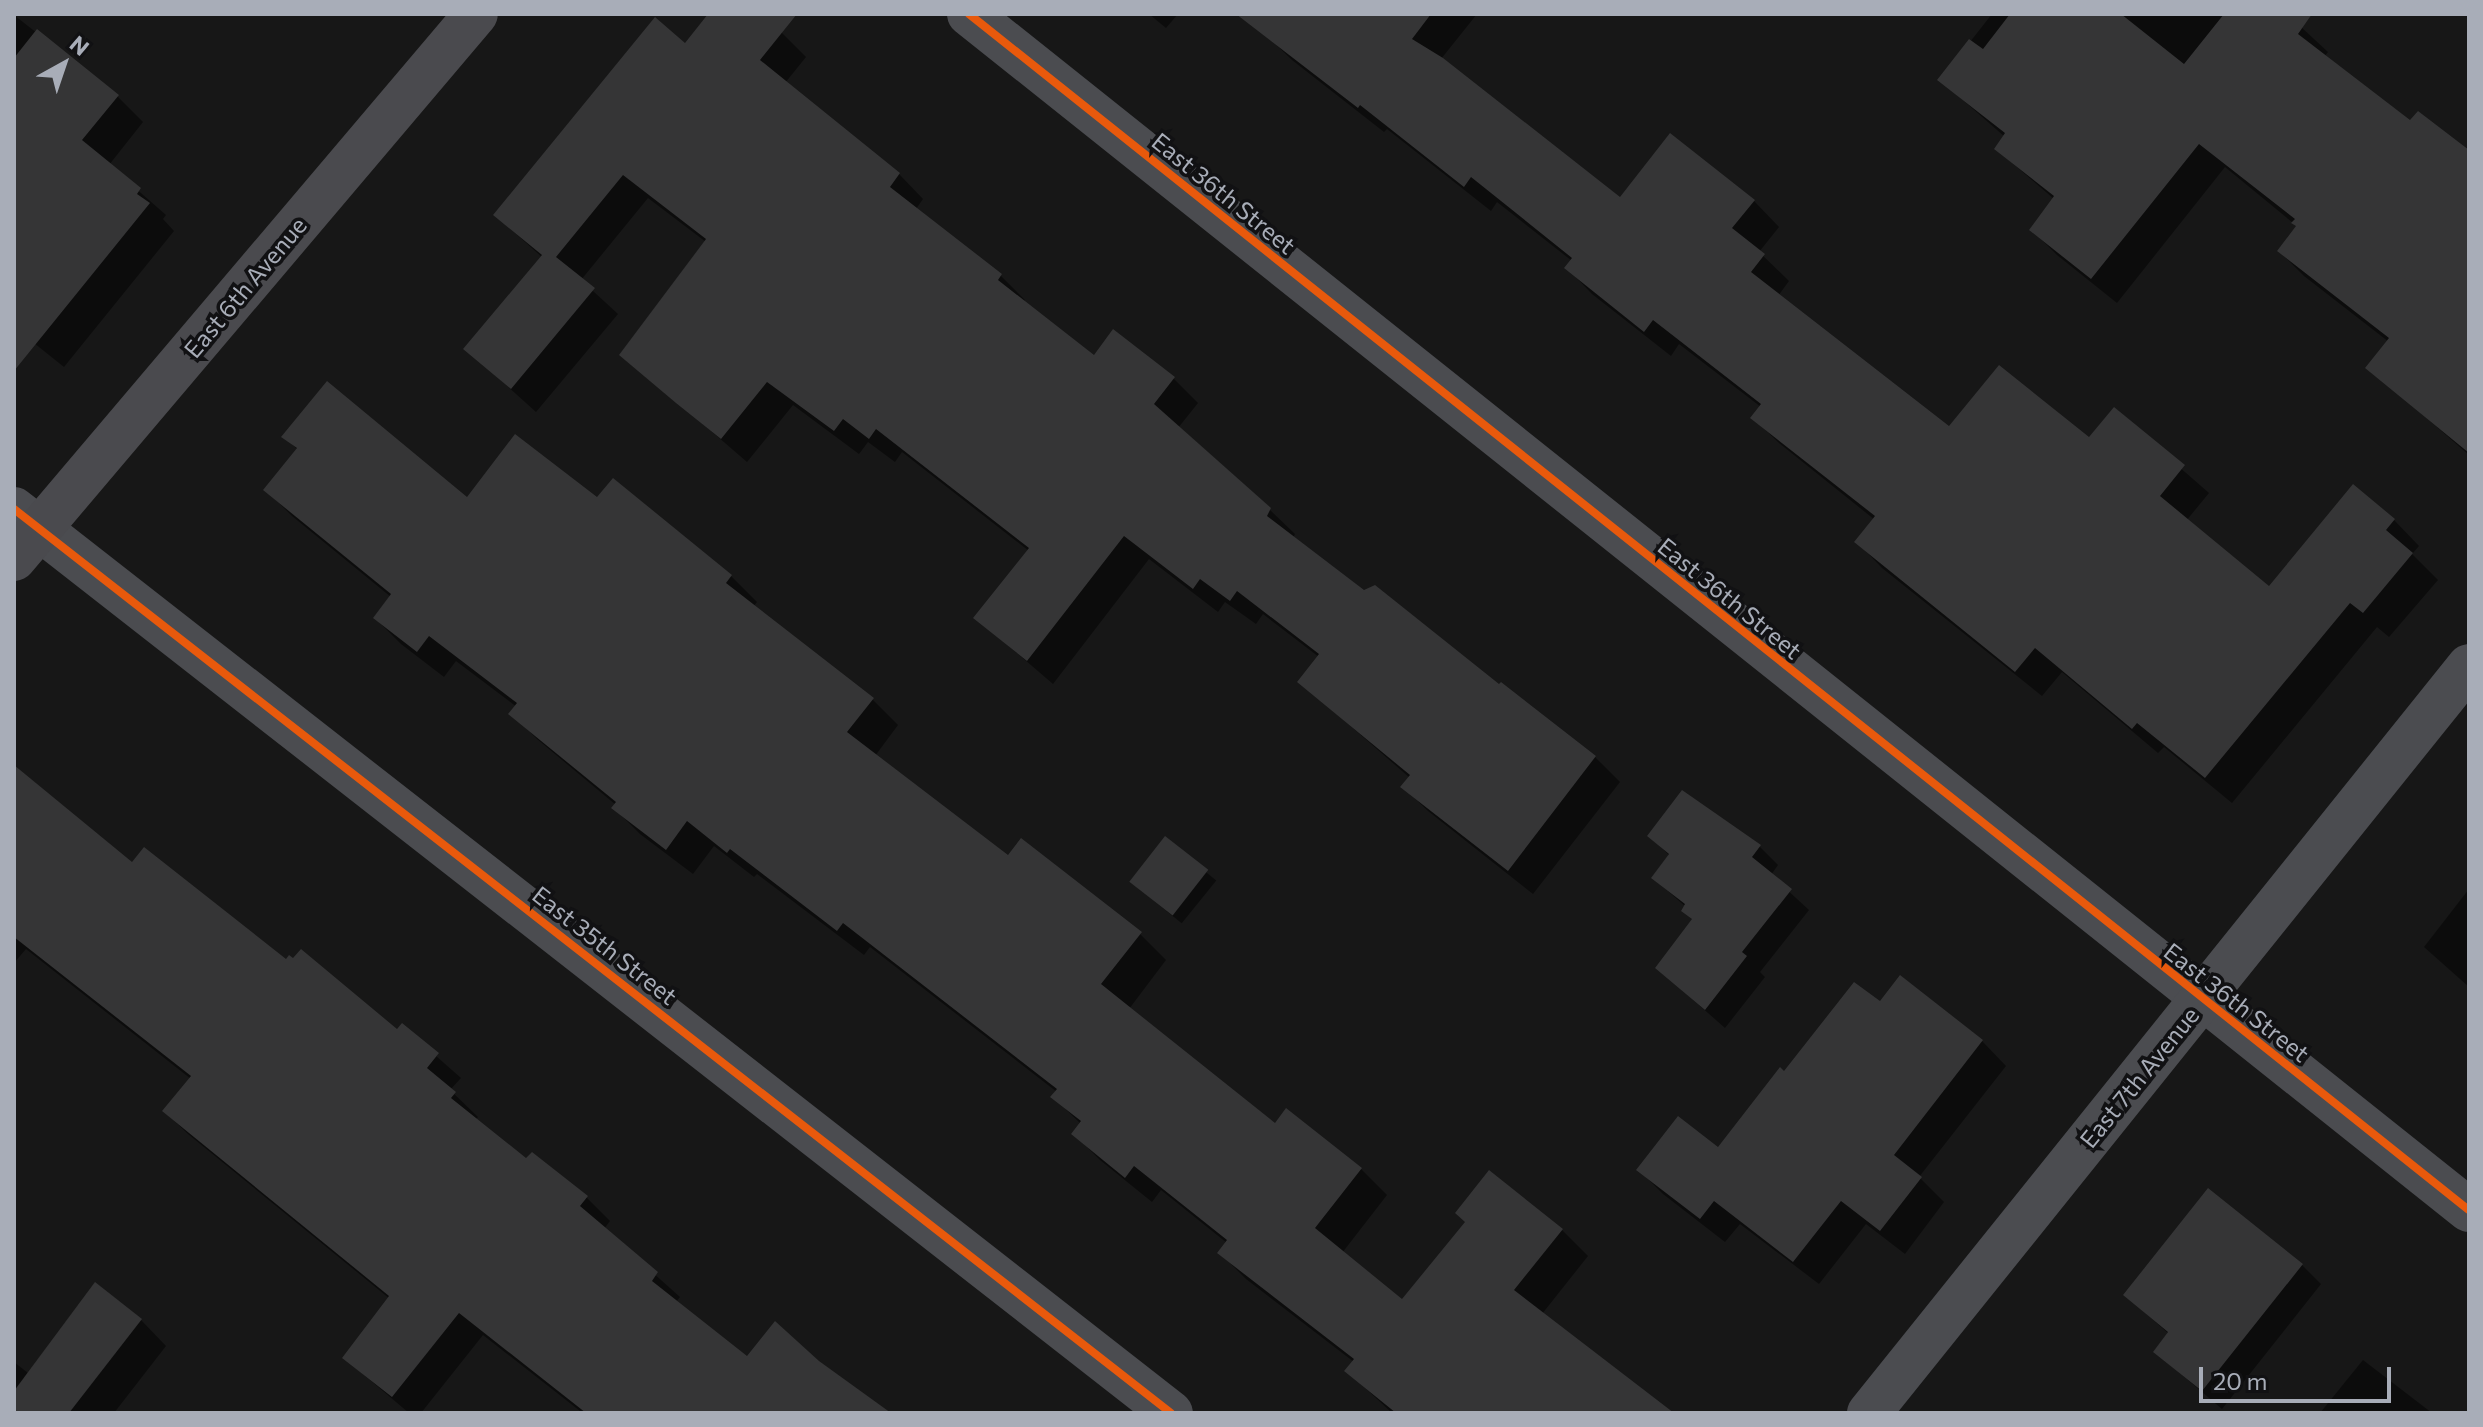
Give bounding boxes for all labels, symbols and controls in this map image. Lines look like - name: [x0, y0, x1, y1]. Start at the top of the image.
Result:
- north arrow: [24, 24, 104, 104]
- text: N: [65, 30, 95, 61]
- street label: East 36th Street: [1146, 126, 1302, 260]
- street label: East 6th Avenue: [178, 211, 312, 363]
- street label: East 36th Street: [1652, 531, 1808, 665]
- street label: East 35th Street: [527, 880, 683, 1010]
- street label: East 36th Street: [2159, 936, 2315, 1068]
- street label: East 7th Avenue: [2073, 1001, 2205, 1153]
- scale bar: [2203, 1351, 2395, 1401]
- text: 20 m: [2213, 1366, 2267, 1395]

